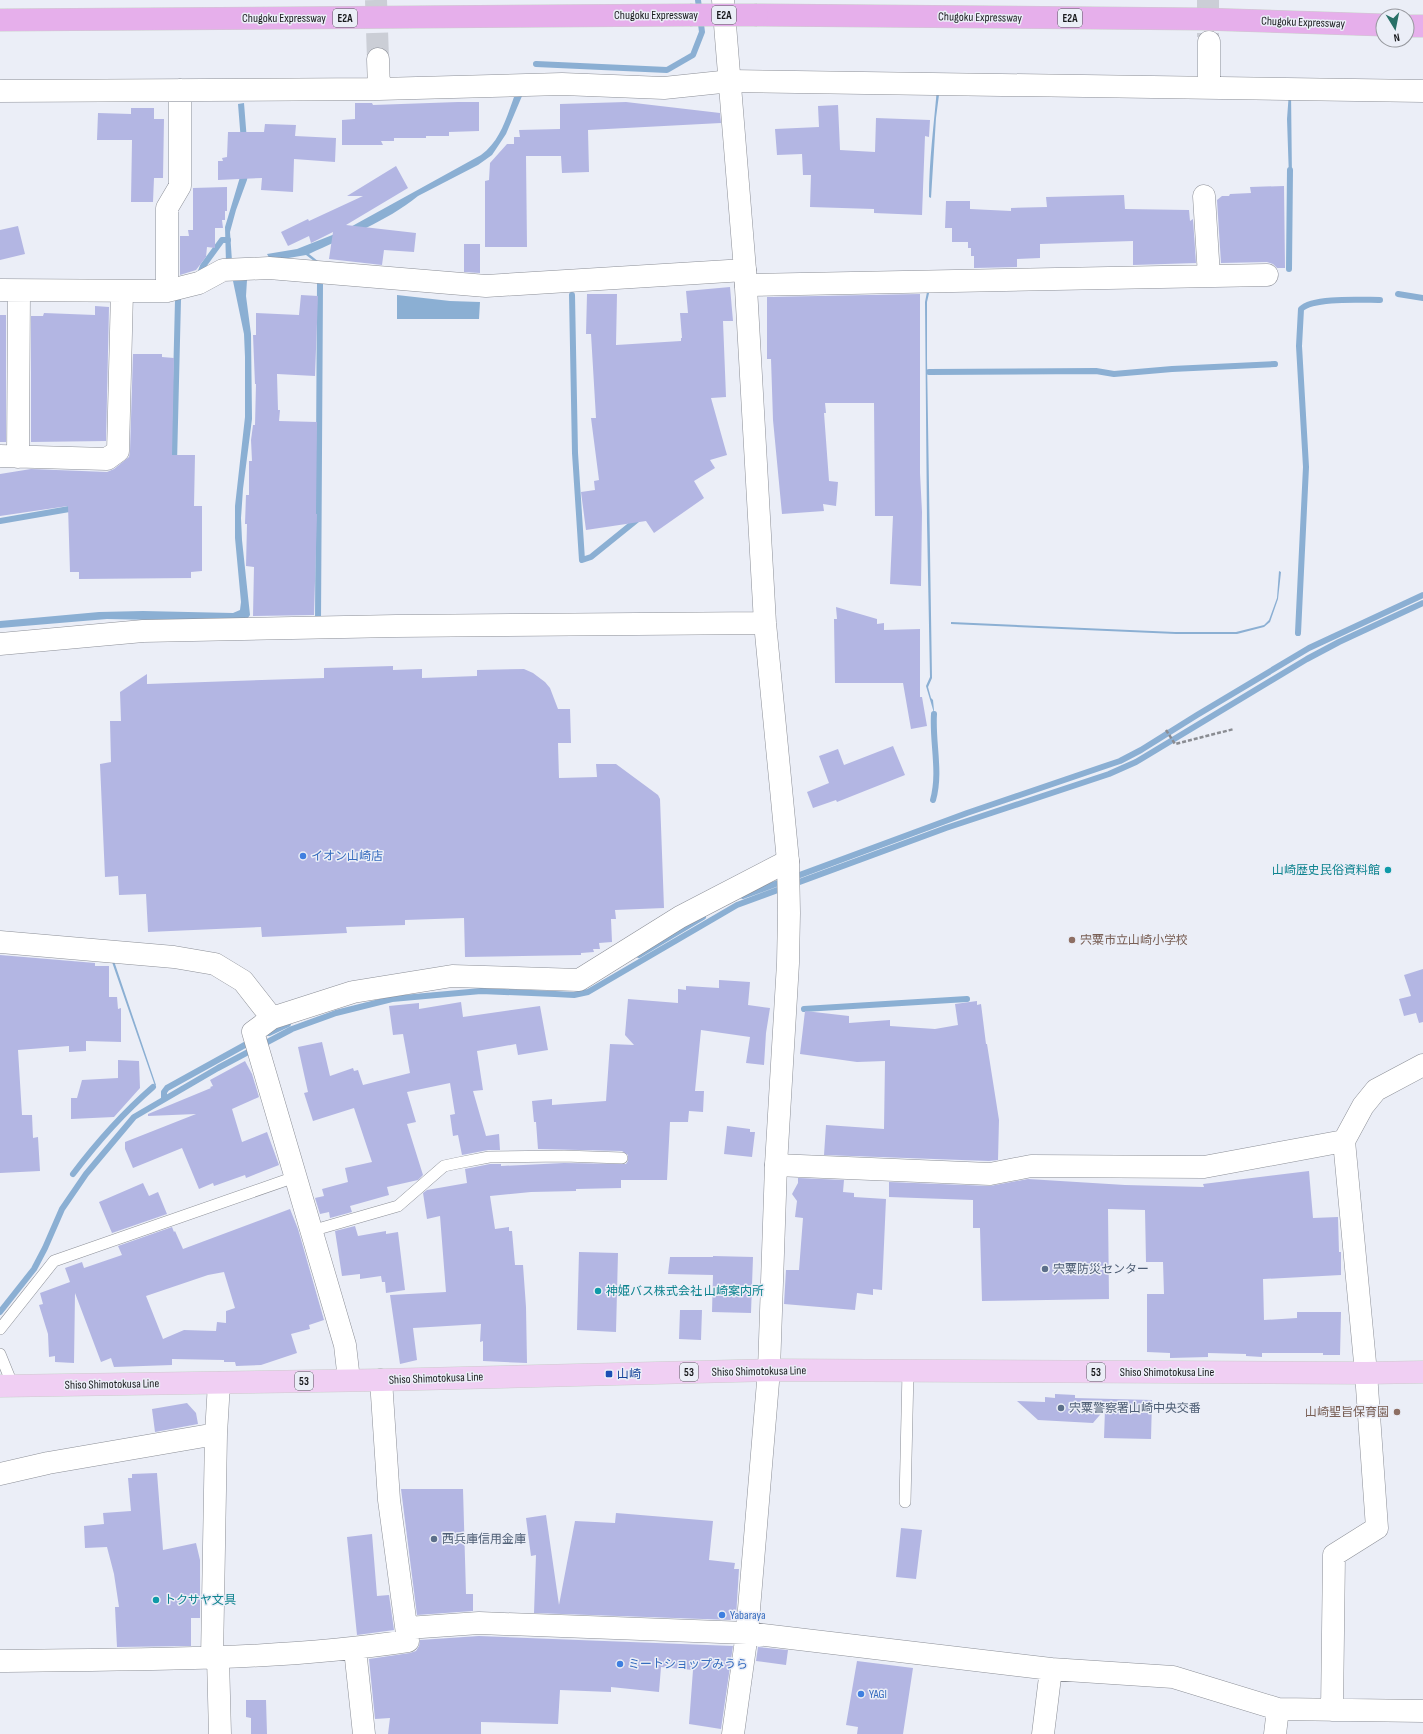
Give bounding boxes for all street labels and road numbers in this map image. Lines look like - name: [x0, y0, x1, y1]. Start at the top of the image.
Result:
- road number: E2A: [712, 6, 736, 24]
- street label: Chugoku Expressway: [614, 8, 698, 23]
- road number: E2A: [333, 9, 357, 27]
- street label: Chugoku Expressway: [938, 9, 1022, 26]
- road number: E2A: [1058, 9, 1082, 27]
- street label: Chugoku Expressway: [242, 11, 326, 26]
- street label: Chugoku Expressway: [1261, 14, 1346, 31]
- road number: 53: [680, 1363, 698, 1381]
- street label: Shiso Shimotokusa Line: [712, 1363, 807, 1380]
- road number: 53: [1087, 1363, 1105, 1381]
- street label: Shiso Shimotokusa Line: [1120, 1365, 1214, 1380]
- street label: Shiso Shimotokusa Line: [389, 1369, 484, 1388]
- road number: 53: [295, 1372, 313, 1390]
- street label: Shiso Shimotokusa Line: [65, 1376, 160, 1393]

